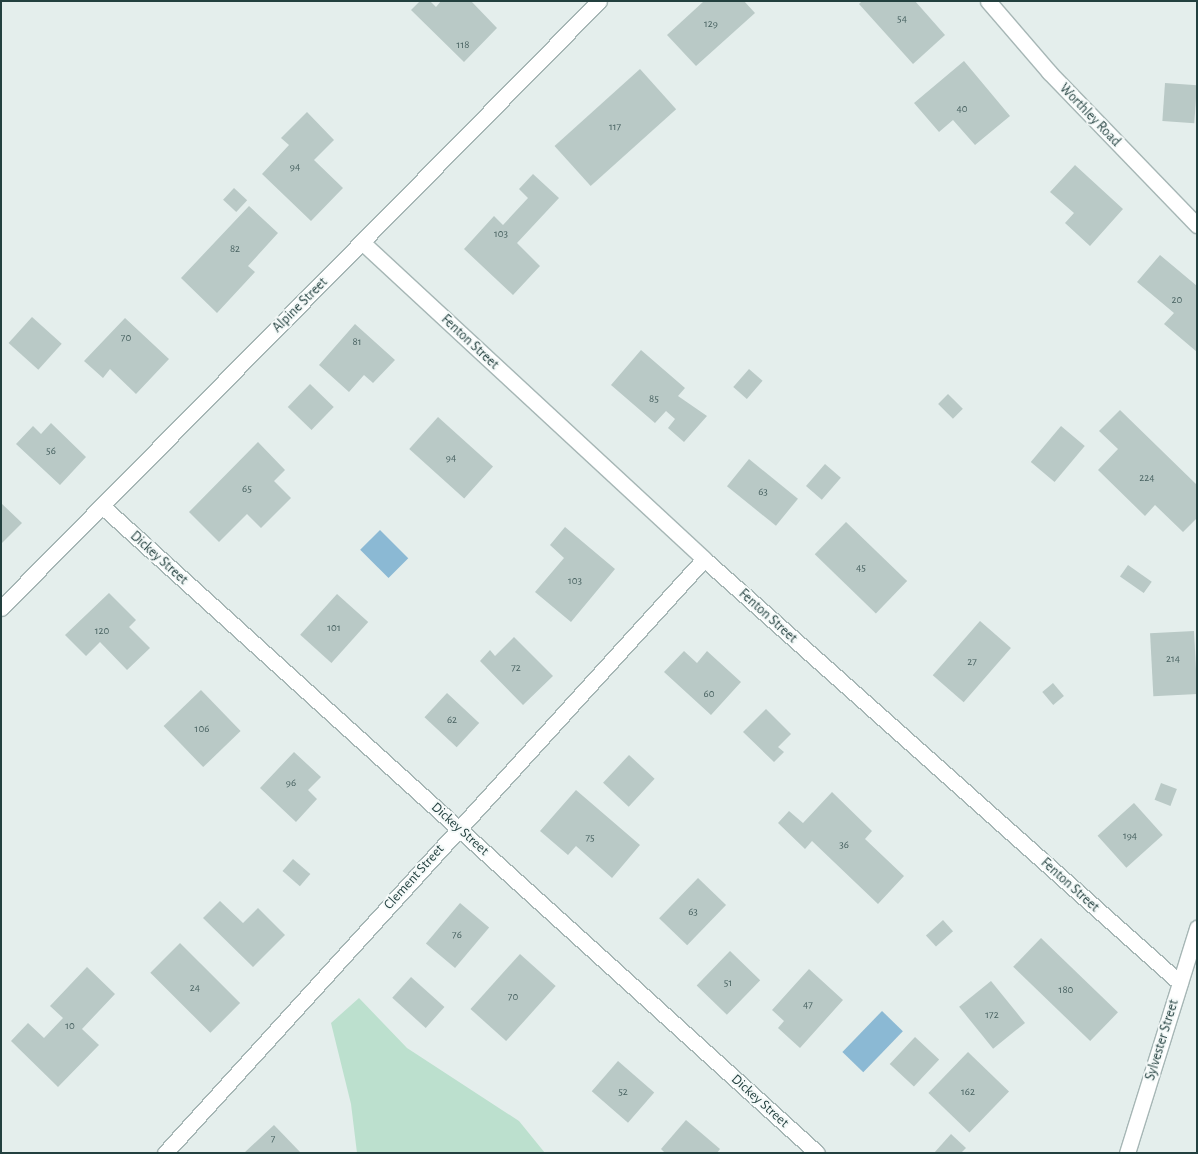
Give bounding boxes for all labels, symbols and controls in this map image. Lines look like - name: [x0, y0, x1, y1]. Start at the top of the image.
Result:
- house number: 54: [897, 12, 907, 26]
- house number: 129: [704, 17, 718, 31]
- house number: 118: [457, 38, 469, 52]
- street label: Worthley Road: [1056, 80, 1124, 150]
- house number: 40: [956, 102, 968, 116]
- house number: 117: [609, 120, 621, 134]
- house number: 94: [290, 160, 300, 174]
- house number: 103: [494, 227, 508, 241]
- house number: 82: [230, 242, 240, 256]
- street label: Alpine Street: [269, 274, 331, 336]
- house number: 20: [1172, 293, 1182, 307]
- street label: Fenton Street: [438, 311, 502, 373]
- house number: 70: [121, 331, 131, 345]
- house number: 81: [353, 335, 361, 349]
- house number: 85: [649, 392, 659, 406]
- house number: 56: [46, 444, 56, 458]
- house number: 94: [446, 451, 456, 465]
- house number: 224: [1139, 471, 1155, 485]
- house number: 65: [242, 482, 252, 496]
- house number: 63: [758, 485, 768, 499]
- street label: Dickey Street: [127, 528, 191, 588]
- house number: 45: [856, 561, 866, 575]
- house number: 103: [568, 574, 582, 588]
- street label: Fenton Street: [735, 585, 801, 647]
- house number: 101: [327, 621, 341, 635]
- house number: 120: [95, 624, 109, 638]
- house number: 214: [1166, 652, 1180, 666]
- house number: 27: [967, 655, 977, 669]
- house number: 72: [511, 661, 521, 675]
- house number: 60: [704, 687, 714, 701]
- house number: 62: [447, 713, 457, 727]
- house number: 106: [195, 722, 209, 736]
- house number: 96: [286, 776, 296, 790]
- street label: Dickey Street: [428, 799, 492, 859]
- house number: 194: [1123, 829, 1137, 843]
- house number: 75: [585, 831, 595, 845]
- house number: 36: [839, 838, 849, 852]
- street label: Clement Street: [380, 841, 448, 913]
- street label: Fenton Street: [1037, 854, 1103, 916]
- house number: 63: [688, 905, 698, 919]
- house number: 76: [452, 928, 462, 942]
- house number: 51: [724, 976, 732, 990]
- house number: 24: [190, 981, 200, 995]
- house number: 180: [1059, 983, 1073, 997]
- house number: 70: [508, 990, 518, 1004]
- house number: 47: [803, 998, 813, 1012]
- street label: Sylvester Street: [1142, 998, 1182, 1082]
- house number: 172: [985, 1008, 999, 1022]
- house number: 10: [65, 1019, 75, 1033]
- street label: Dickey Street: [728, 1071, 792, 1131]
- house number: 52: [618, 1085, 628, 1099]
- house number: 162: [961, 1085, 975, 1099]
- house number: 7: [271, 1132, 275, 1146]

